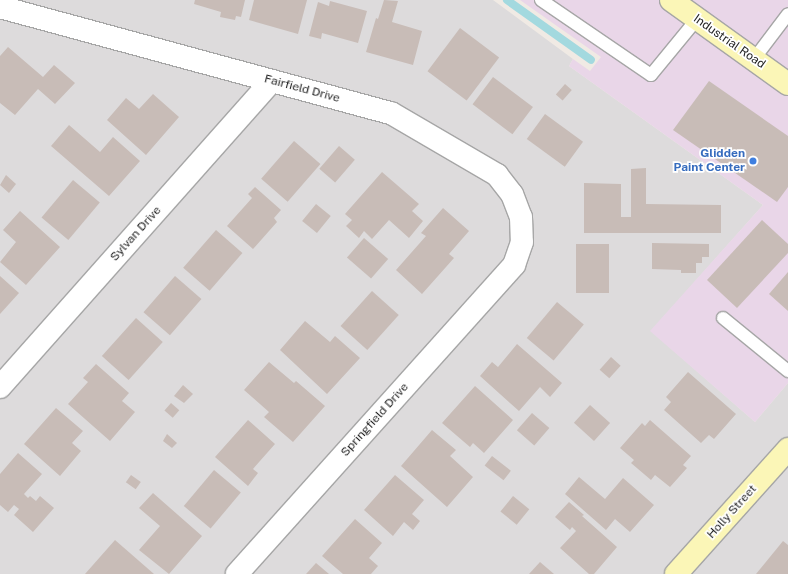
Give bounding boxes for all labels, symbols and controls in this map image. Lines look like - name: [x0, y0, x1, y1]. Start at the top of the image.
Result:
- street label: Industrial Road: [690, 12, 768, 72]
- street label: Fairfield Drive: [263, 72, 341, 106]
- place label: Glidden Paint Center: [674, 147, 745, 175]
- marker: Glidden Paint Center: [748, 156, 758, 166]
- street label: Sylvan Drive: [108, 204, 164, 264]
- street label: Springfield Drive: [338, 380, 412, 460]
- street label: Holly Street: [704, 482, 760, 542]

